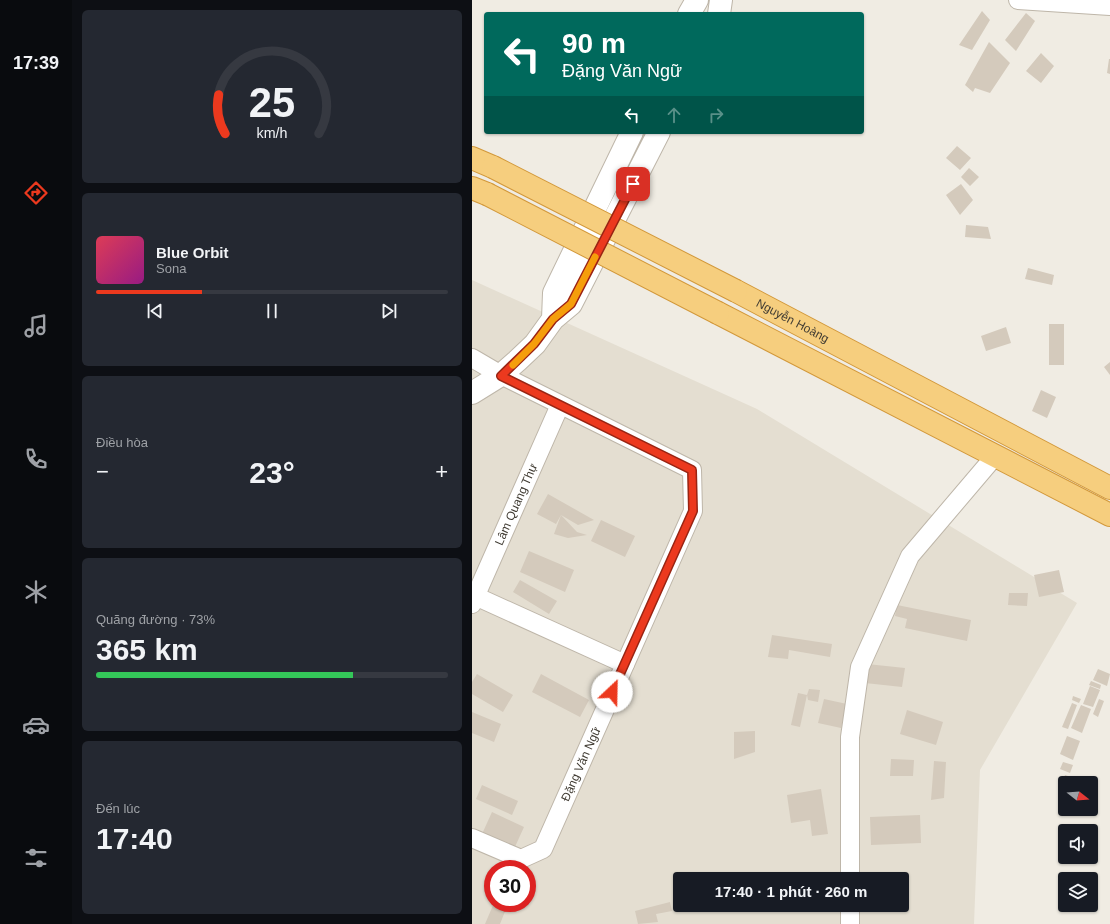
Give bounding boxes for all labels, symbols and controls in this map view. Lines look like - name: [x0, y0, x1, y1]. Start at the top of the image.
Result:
- icon: left: [496, 28, 548, 80]
- text: 90 m: [562, 28, 626, 59]
- text: 17:39: [13, 53, 59, 73]
- text: Đặng Văn Ngữ: [562, 61, 682, 81]
- text: 25: [249, 79, 295, 126]
- icon: left: [621, 104, 643, 126]
- icon: ahead: [663, 104, 685, 126]
- icon: right: [705, 104, 727, 126]
- text: km/h: [257, 125, 288, 141]
- pin: [616, 167, 650, 201]
- icon: arrive: [622, 173, 644, 195]
- icon: directions: [22, 179, 50, 207]
- text: Blue Orbit: [156, 244, 229, 261]
- text: Sona: [156, 261, 186, 276]
- street label: Nguyễn Hoàng: [754, 296, 831, 346]
- icon: previous: [144, 300, 166, 322]
- icon: pause: [261, 300, 283, 322]
- icon: next: [378, 300, 400, 322]
- icon: music: [22, 312, 50, 340]
- text: Điều hòa: [96, 435, 148, 450]
- icon: phone: [22, 445, 50, 473]
- text: 23°: [249, 456, 295, 489]
- text: −: [96, 459, 109, 484]
- text: +: [435, 459, 448, 484]
- street label: Lâm Quang Thự: [492, 461, 540, 547]
- icon: climate: [22, 578, 50, 606]
- text: Quãng đường · 73%: [96, 612, 215, 627]
- text: 365 km: [96, 633, 198, 666]
- position arrow: [591, 671, 633, 713]
- icon: car: [22, 711, 50, 739]
- street label: Đặng Văn Ngữ: [558, 725, 604, 803]
- north arrow: [1058, 776, 1098, 816]
- map controls: [1058, 776, 1098, 912]
- text: Đến lúc: [96, 801, 140, 816]
- text: 17:40: [96, 822, 173, 855]
- button: sound: [1058, 824, 1098, 864]
- icon: filters: [22, 844, 50, 872]
- speed limit sign: 30: [484, 860, 536, 912]
- button: layers: [1058, 872, 1098, 912]
- text: 17:40 · 1 phút · 260 m: [715, 883, 867, 900]

